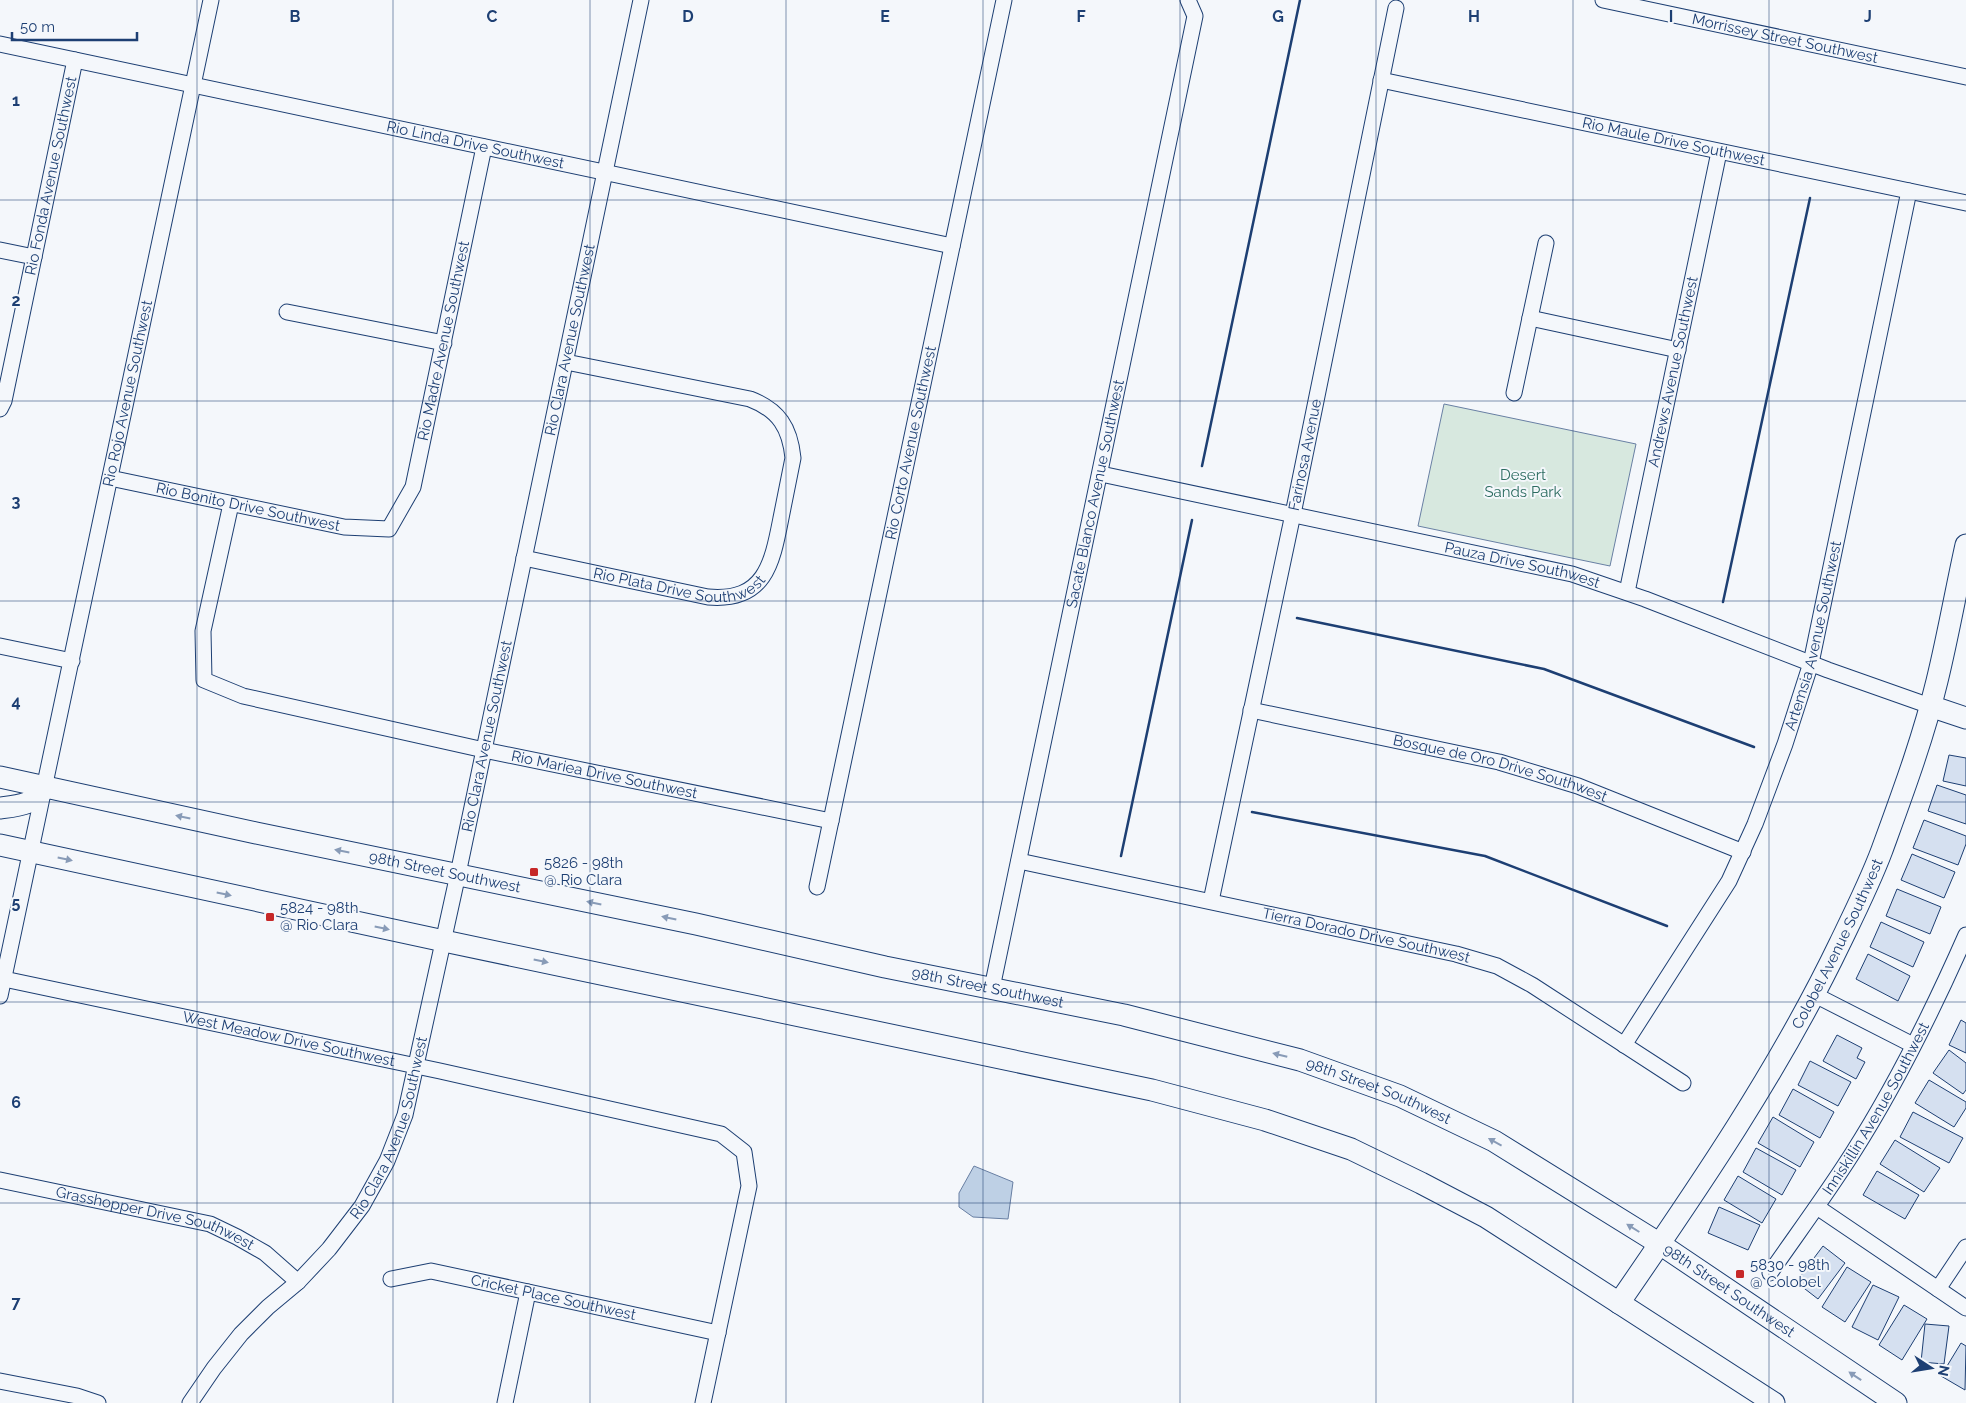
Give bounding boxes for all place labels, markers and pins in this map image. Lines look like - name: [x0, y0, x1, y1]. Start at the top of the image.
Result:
- place label: 5826 - 98th @ Rio Clara: [544, 854, 623, 889]
- marker: 5826 - 98th @ Rio Clara: [528, 866, 540, 878]
- place label: 5824 - 98th @ Rio Clara: [280, 899, 359, 934]
- marker: 5824 - 98th @ Rio Clara: [264, 911, 276, 923]
- place label: 5830 - 98th @ Colobel: [1750, 1256, 1830, 1291]
- marker: 5830 - 98th @ Colobel: [1734, 1268, 1746, 1280]

